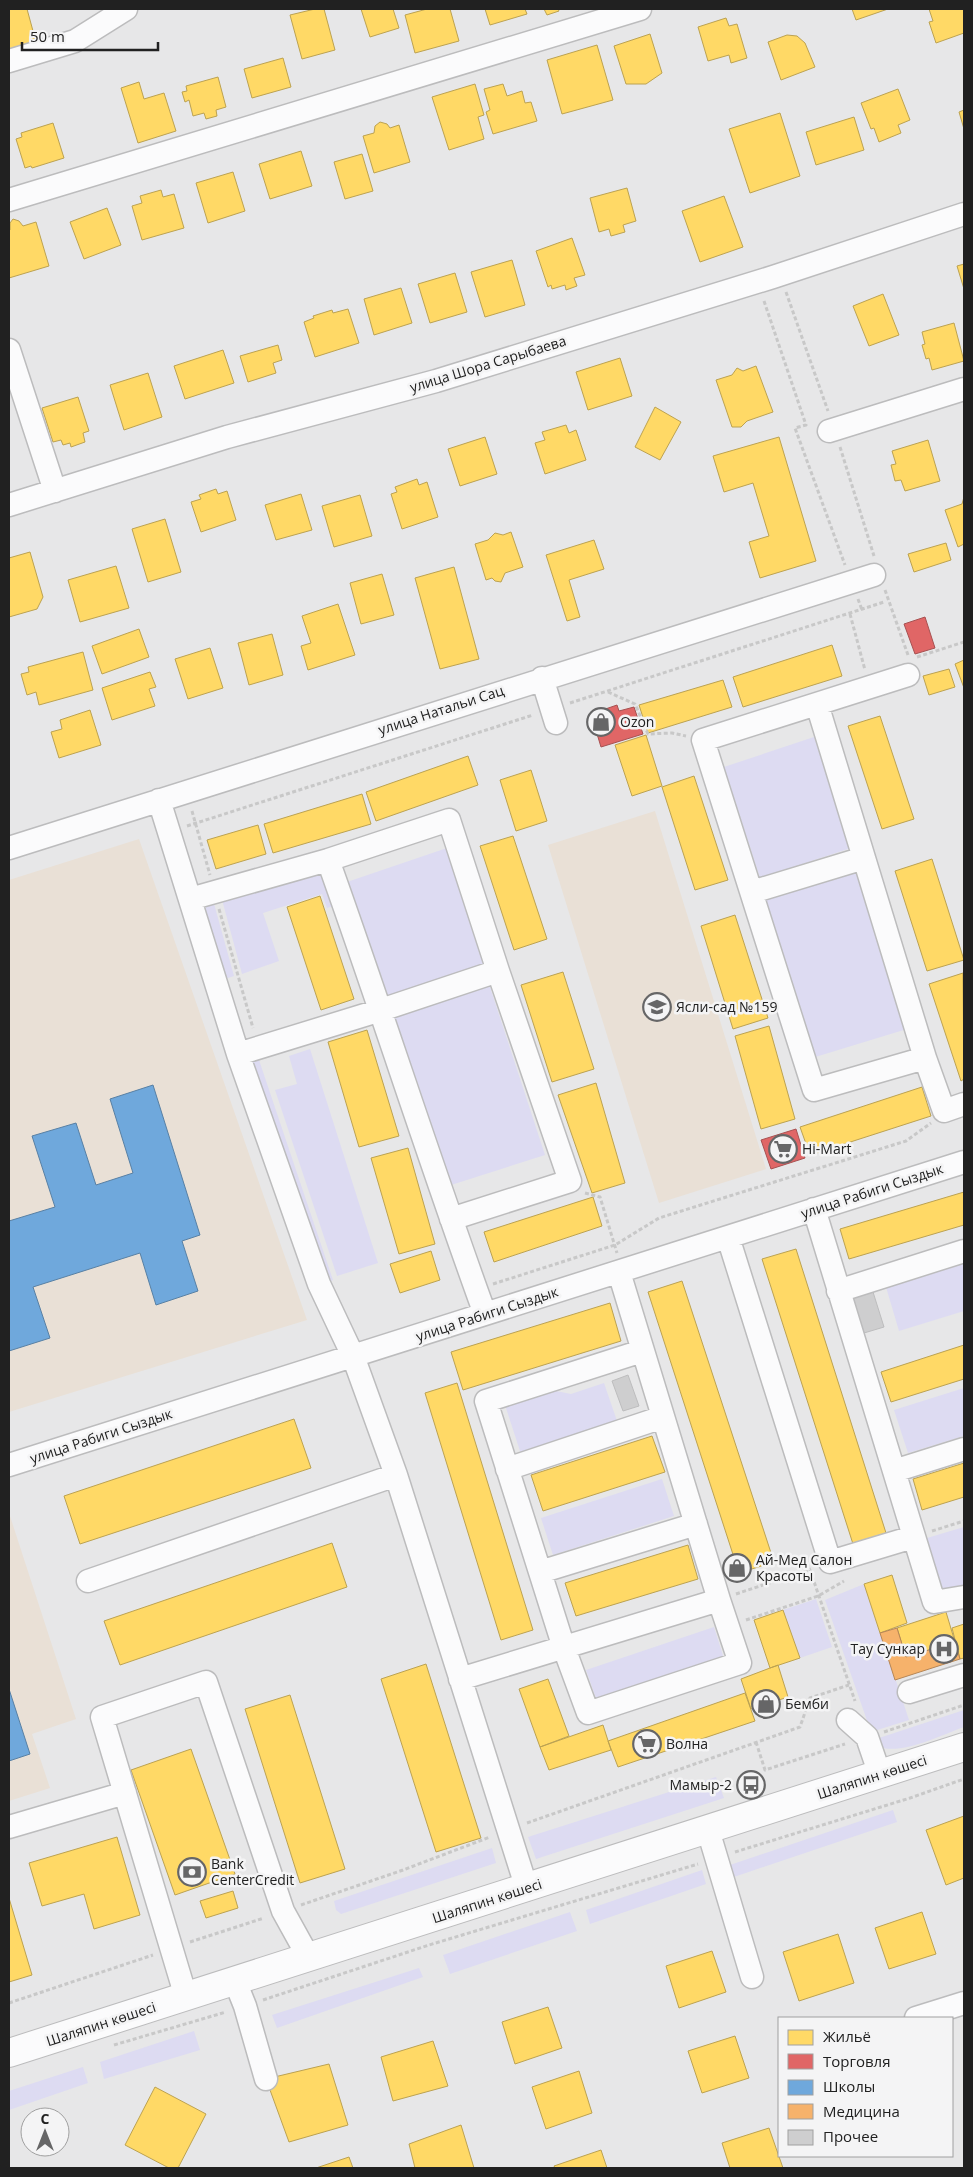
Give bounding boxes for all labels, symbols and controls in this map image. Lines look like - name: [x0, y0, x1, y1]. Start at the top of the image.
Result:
- scale bar: [22, 20, 159, 52]
- text: 50 m: [30, 26, 65, 46]
- street label: улица Шора Сарыбаева: [407, 331, 568, 396]
- street label: улица Натальи Сац: [376, 680, 506, 739]
- shop icon: Ozon: [586, 707, 616, 737]
- place label: Ozon: [620, 712, 654, 731]
- school or university icon: Ясли-сад №159: [642, 992, 672, 1022]
- place label: Ясли-сад №159: [676, 997, 777, 1016]
- supermarket icon: Hi-Mart: [768, 1134, 798, 1164]
- place label: Hi-Mart: [802, 1139, 851, 1158]
- street label: улица Рабиги Сыздык: [798, 1158, 946, 1223]
- street label: улица Рабиги Сыздык: [413, 1281, 561, 1346]
- street label: улица Рабиги Сыздык: [27, 1403, 175, 1468]
- place label: Ай-Мед Салон Красоты: [756, 1550, 852, 1585]
- shop icon: Ай-Мед Салон Красоты: [722, 1553, 752, 1583]
- hospital icon: Тау Сункар: [929, 1634, 959, 1664]
- place label: Тау Сункар: [851, 1639, 925, 1658]
- shop icon: Бемби: [751, 1689, 781, 1719]
- place label: Бемби: [785, 1694, 829, 1713]
- supermarket icon: Волна: [632, 1729, 662, 1759]
- place label: Волна: [666, 1734, 708, 1753]
- street label: Шаляпин көшесі: [815, 1750, 929, 1803]
- bus stop icon: Мамыр-2: [736, 1770, 766, 1800]
- place label: Мамыр-2: [670, 1775, 732, 1794]
- place label: Bank CenterCredit: [211, 1854, 294, 1889]
- bank icon: Bank CenterCredit: [177, 1857, 207, 1887]
- street label: Шаляпин көшесі: [430, 1874, 544, 1927]
- street label: Шаляпин көшесі: [44, 1997, 158, 2050]
- legend: [778, 2017, 953, 2157]
- text: Жильё: [823, 2026, 871, 2046]
- text: Торговля: [823, 2051, 890, 2071]
- text: Школы: [823, 2076, 875, 2096]
- text: Медицина: [823, 2101, 900, 2121]
- north arrow: [20, 2107, 70, 2157]
- text: С: [41, 2109, 50, 2128]
- text: Прочее: [823, 2126, 878, 2146]

